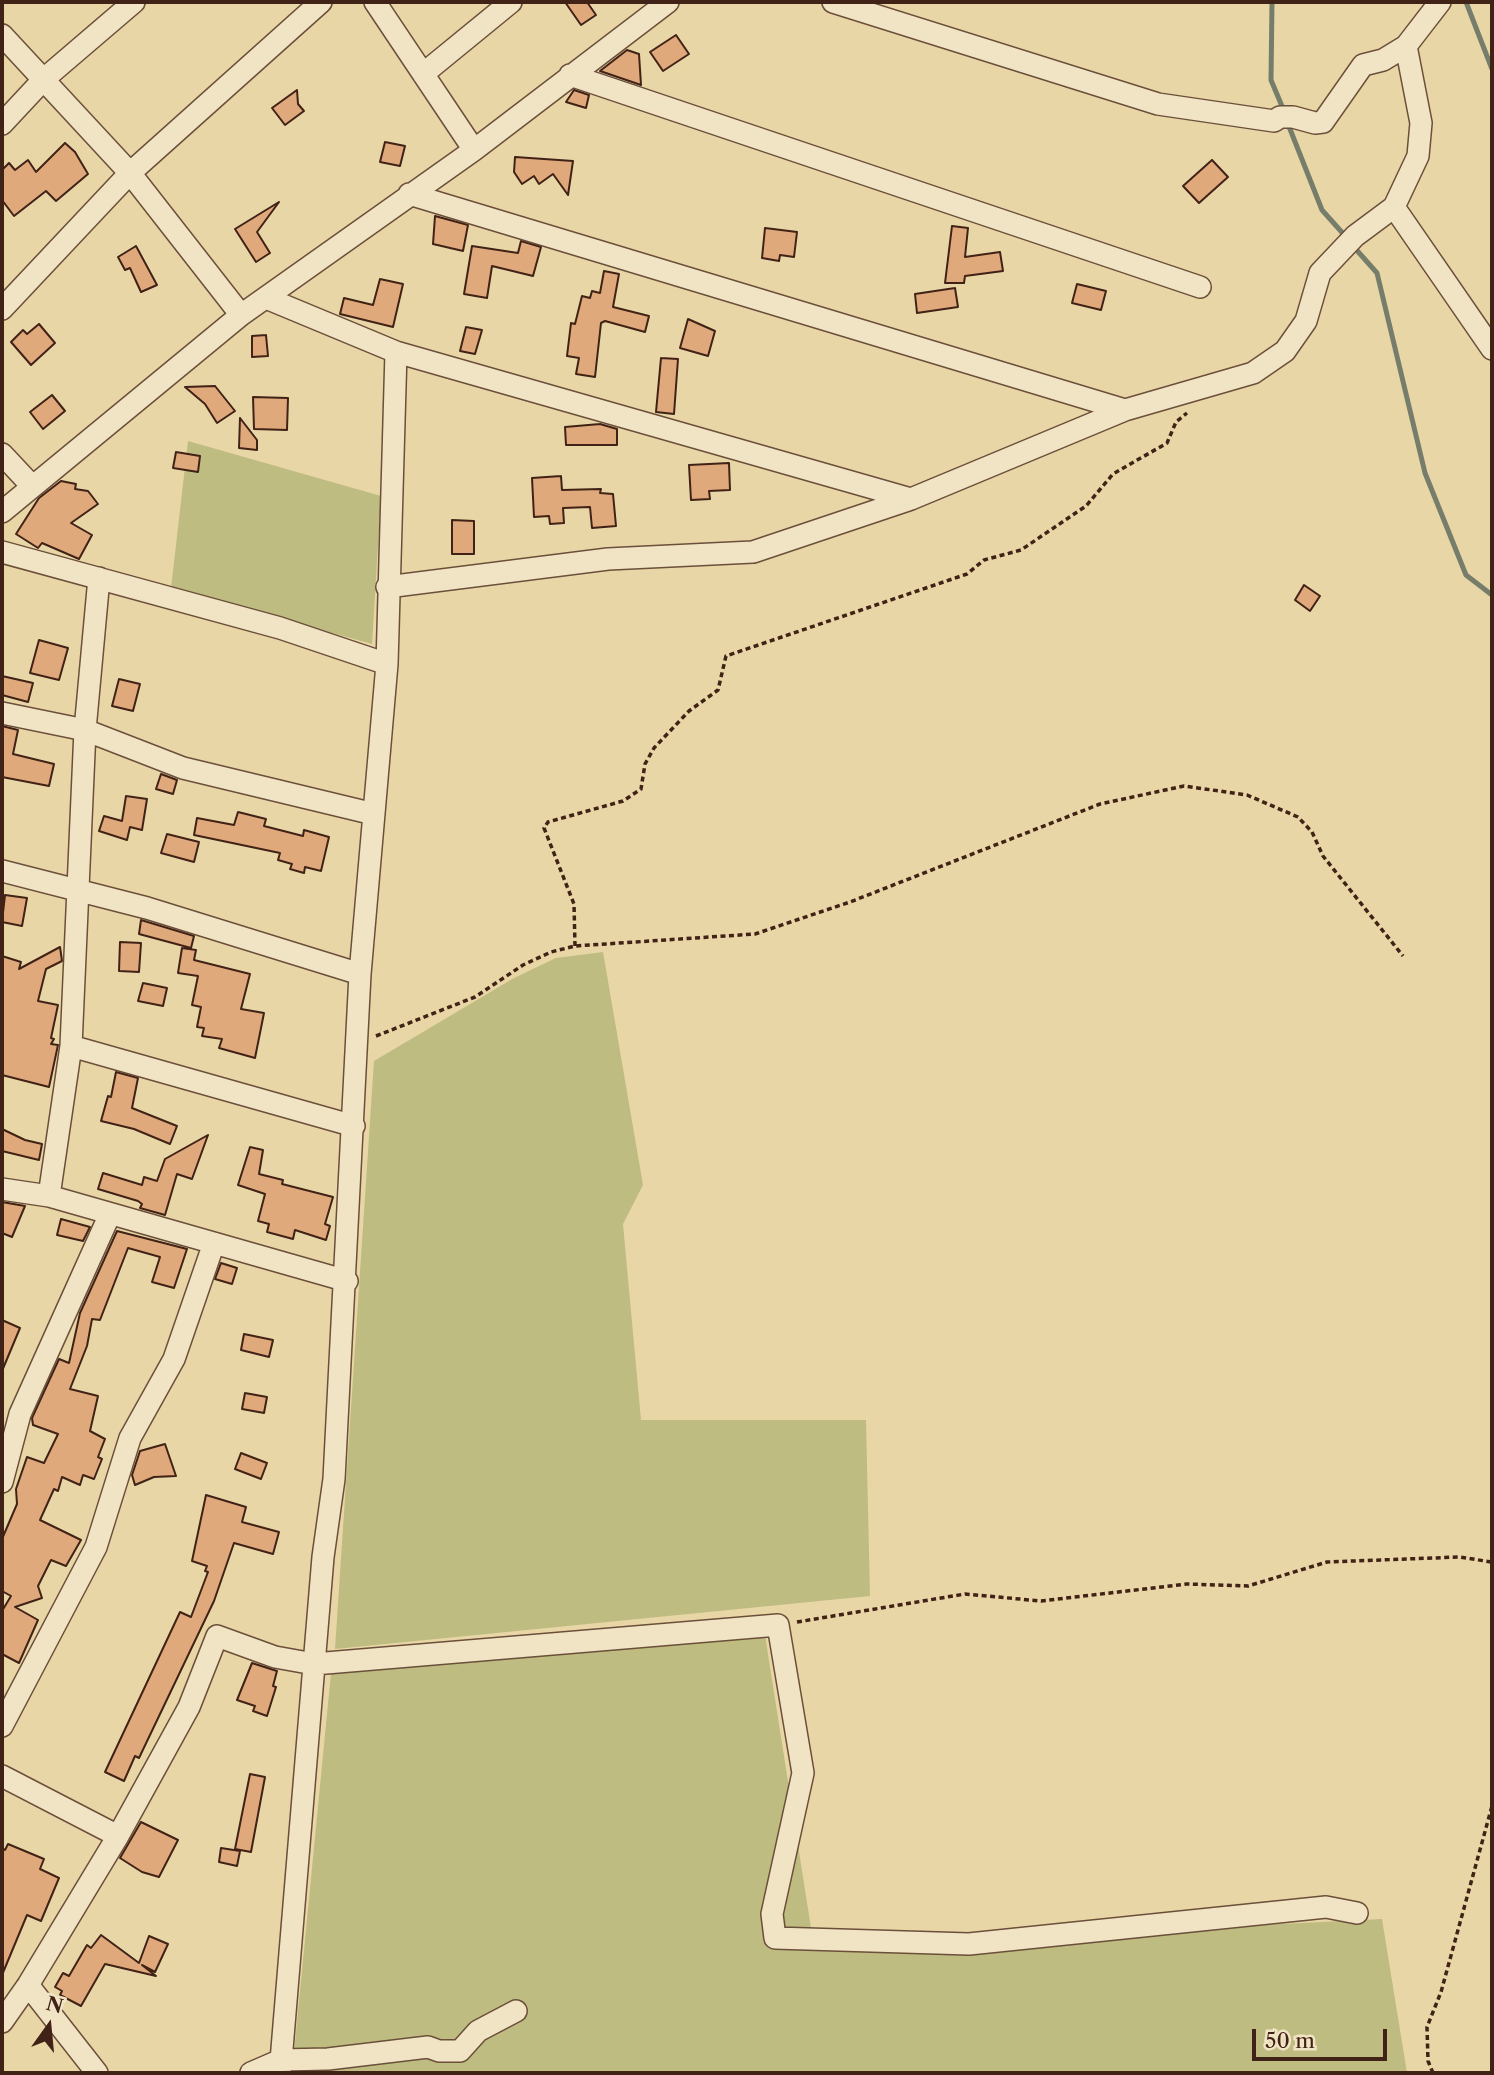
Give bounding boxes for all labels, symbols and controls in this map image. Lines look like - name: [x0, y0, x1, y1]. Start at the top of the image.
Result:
- north arrow: [14, 1991, 84, 2061]
- text: N: [44, 1992, 66, 2018]
- scale bar: [1256, 2016, 1391, 2060]
- text: 50 m: [1265, 2028, 1315, 2053]

